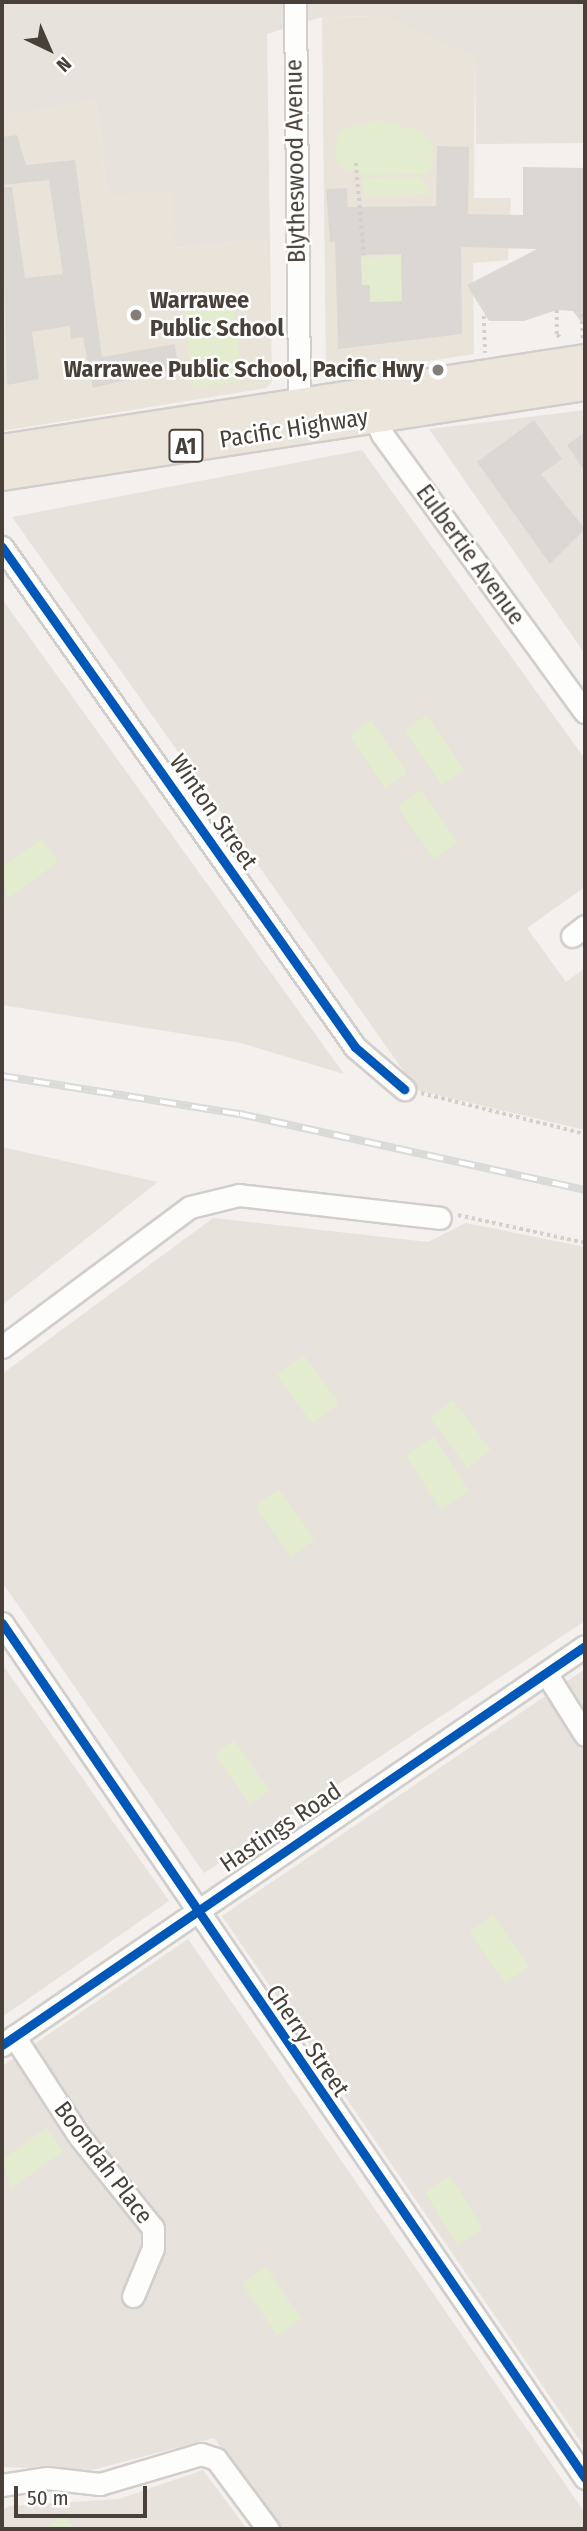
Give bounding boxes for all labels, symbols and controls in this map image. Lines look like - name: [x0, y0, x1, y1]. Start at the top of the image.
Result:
- north arrow: [14, 14, 84, 84]
- text: N: [52, 52, 76, 77]
- street label: Blytheswood Avenue: [280, 59, 312, 263]
- place label: Warrawee Public School: [150, 287, 284, 343]
- marker: Warrawee Public School: [128, 307, 144, 323]
- place label: Warrawee Public School, Pacific Hwy: [64, 356, 424, 384]
- marker: Warrawee Public School, Pacific Hwy: [430, 362, 446, 378]
- street label: Pacific Highway: [218, 403, 370, 455]
- road number: A1: [167, 426, 205, 466]
- street label: Eulbertie Avenue: [409, 479, 531, 631]
- street label: Winton Street: [163, 749, 263, 875]
- street label: Hastings Road: [215, 1777, 347, 1879]
- street label: Cherry Street: [259, 1980, 355, 2102]
- street label: Boondah Place: [48, 2096, 158, 2230]
- scale bar: [18, 2472, 150, 2516]
- text: 50 m: [27, 2485, 69, 2511]

